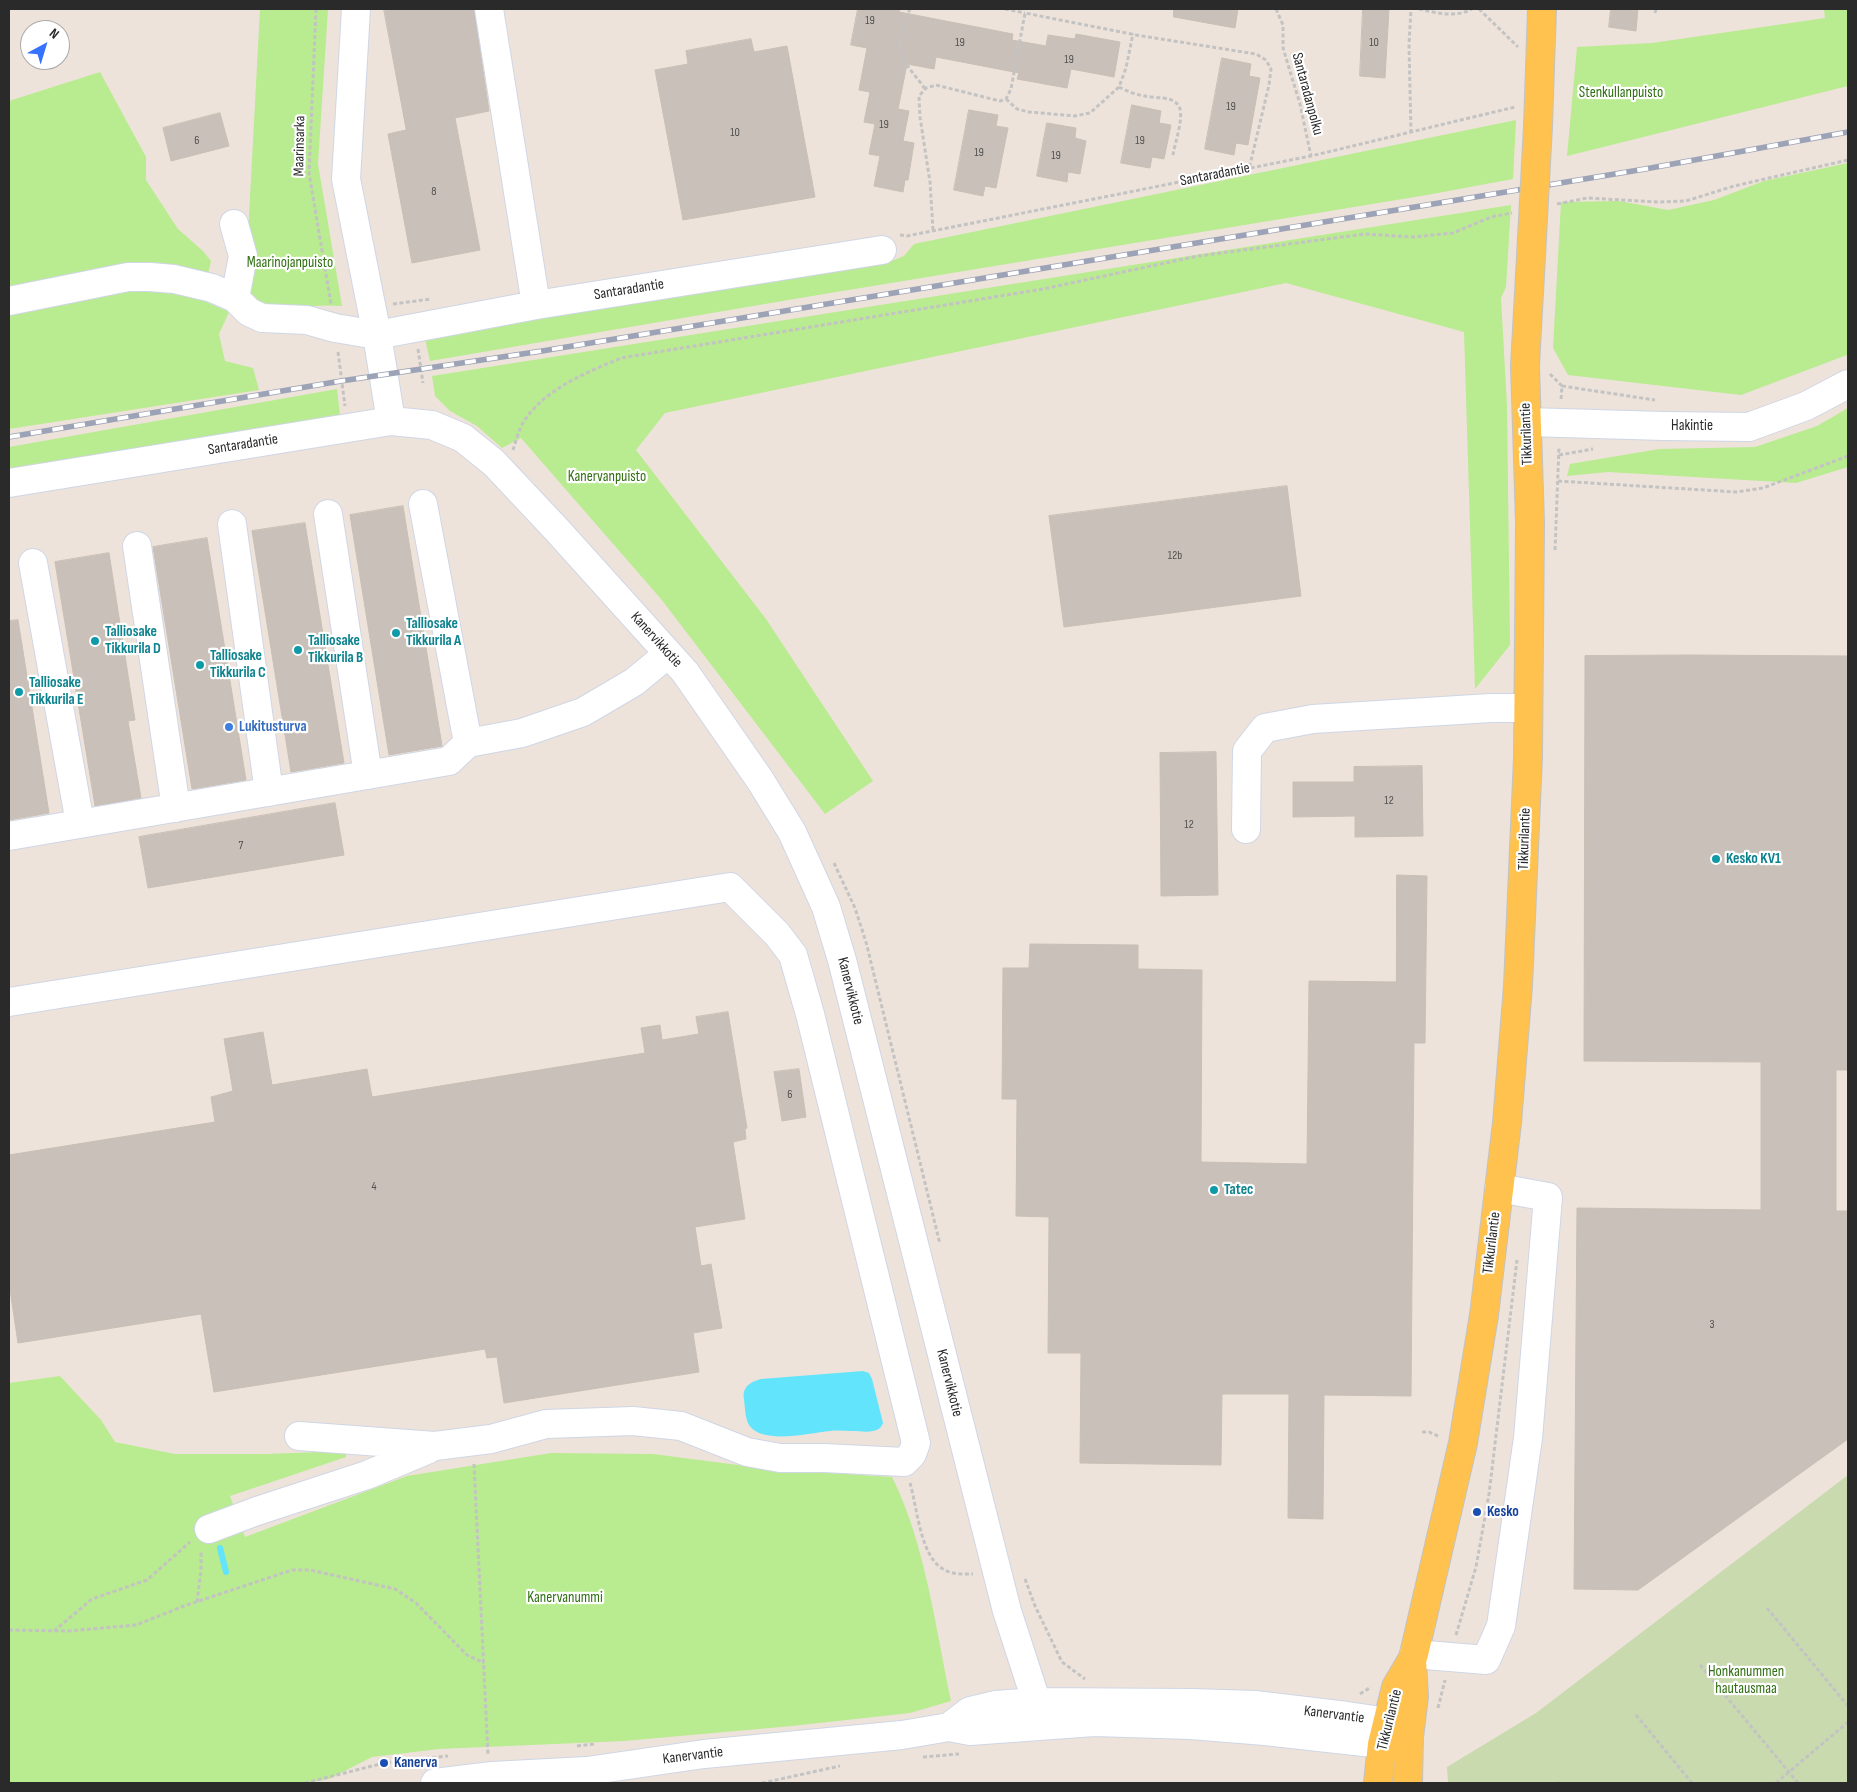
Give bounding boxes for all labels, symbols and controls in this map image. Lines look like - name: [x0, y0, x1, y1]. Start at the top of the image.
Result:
- house number: 19: [865, 14, 875, 28]
- north arrow: [20, 20, 70, 70]
- text: N: [46, 25, 62, 43]
- house number: 19: [955, 36, 965, 50]
- house number: 10: [1369, 36, 1379, 50]
- street label: Santaradanpolku: [1287, 51, 1327, 137]
- house number: 19: [1064, 53, 1074, 67]
- park label: Stenkullanpuisto: [1579, 84, 1663, 102]
- house number: 19: [1226, 100, 1236, 114]
- street label: Maarinsarka: [290, 115, 310, 177]
- house number: 19: [879, 118, 889, 132]
- house number: 10: [730, 126, 740, 140]
- house number: 6: [194, 134, 200, 148]
- house number: 19: [1135, 134, 1145, 148]
- house number: 19: [974, 146, 984, 160]
- house number: 19: [1051, 149, 1061, 163]
- street label: Santaradantie: [1179, 159, 1251, 191]
- house number: 8: [431, 185, 437, 199]
- park label: Maarinojanpuisto: [247, 254, 333, 272]
- street label: Santaradantie: [593, 276, 665, 304]
- street label: Tikkurilantie: [1517, 403, 1537, 465]
- street label: Hakintie: [1671, 417, 1713, 435]
- street label: Santaradantie: [207, 431, 279, 459]
- park label: Kanervanpuisto: [568, 468, 646, 486]
- house number: 12b: [1168, 549, 1182, 563]
- street label: Kanervikkotie: [626, 608, 686, 672]
- place label: Talliosake Tikkurila A: [406, 615, 461, 650]
- place label: Talliosake Tikkurila D: [105, 623, 161, 658]
- marker: Talliosake Tikkurila A: [390, 627, 402, 639]
- place label: Talliosake Tikkurila B: [308, 632, 363, 667]
- marker: Talliosake Tikkurila D: [89, 635, 101, 647]
- marker: Talliosake Tikkurila B: [292, 644, 304, 656]
- place label: Talliosake Tikkurila C: [210, 647, 266, 682]
- marker: Talliosake Tikkurila C: [194, 659, 206, 671]
- place label: Talliosake Tikkurila E: [29, 674, 83, 709]
- marker: Talliosake Tikkurila E: [13, 686, 25, 698]
- place label: Lukitusturva: [239, 718, 307, 736]
- marker: Lukitusturva: [223, 721, 235, 733]
- house number: 12: [1384, 794, 1394, 808]
- street label: Tikkurilantie: [1515, 808, 1535, 870]
- house number: 12: [1184, 818, 1194, 832]
- house number: 7: [239, 839, 243, 853]
- place label: Kesko KV1: [1726, 850, 1781, 868]
- marker: Kesko KV1: [1710, 853, 1722, 865]
- street label: Kanervikkotie: [833, 955, 867, 1027]
- house number: 6: [787, 1088, 793, 1102]
- house number: 4: [371, 1180, 377, 1194]
- place label: Tatec: [1224, 1181, 1253, 1199]
- marker: Tatec: [1208, 1184, 1220, 1196]
- street label: Tikkurilantie: [1479, 1211, 1505, 1275]
- house number: 3: [1709, 1318, 1715, 1332]
- street label: Kanervikkotie: [932, 1347, 966, 1419]
- place label: Kesko: [1487, 1503, 1519, 1521]
- marker: Kesko: [1471, 1506, 1483, 1518]
- park label: Kanervanummi: [527, 1589, 603, 1607]
- park label: Honkanummen hautausmaa: [1708, 1663, 1784, 1698]
- street label: Tikkurilantie: [1374, 1688, 1406, 1752]
- street label: Kanervantie: [1303, 1702, 1365, 1728]
- street label: Kanervantie: [662, 1743, 724, 1769]
- place label: Kanerva: [394, 1754, 437, 1772]
- marker: Kanerva: [378, 1757, 390, 1769]

